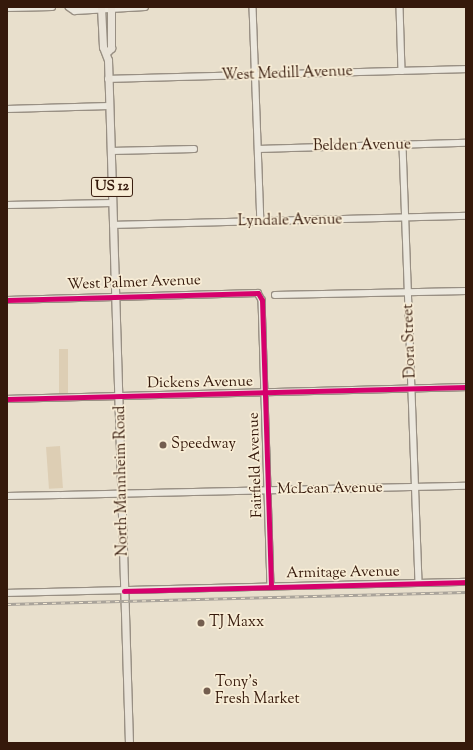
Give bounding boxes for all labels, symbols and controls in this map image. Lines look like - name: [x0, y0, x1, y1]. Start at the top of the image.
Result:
- street label: West Medill Avenue: [221, 63, 353, 85]
- street label: Belden Avenue: [313, 136, 411, 156]
- road number: US 12: [90, 175, 134, 199]
- street label: Lyndale Avenue: [238, 211, 342, 231]
- street label: West Palmer Avenue: [67, 272, 201, 294]
- street label: Dora Street: [400, 303, 420, 379]
- street label: Dickens Avenue: [147, 373, 253, 393]
- street label: North Mannheim Road: [112, 406, 132, 556]
- street label: Fairfield Avenue: [245, 412, 267, 518]
- place label: Speedway: [171, 436, 236, 454]
- marker: Speedway: [158, 440, 168, 450]
- street label: McLean Avenue: [277, 479, 383, 499]
- street label: Armitage Avenue: [286, 563, 400, 583]
- place label: TJ Maxx: [209, 614, 264, 632]
- marker: TJ Maxx: [196, 618, 206, 628]
- place label: Tony's Fresh Market: [215, 673, 300, 708]
- marker: Tony's Fresh Market: [202, 686, 212, 696]

